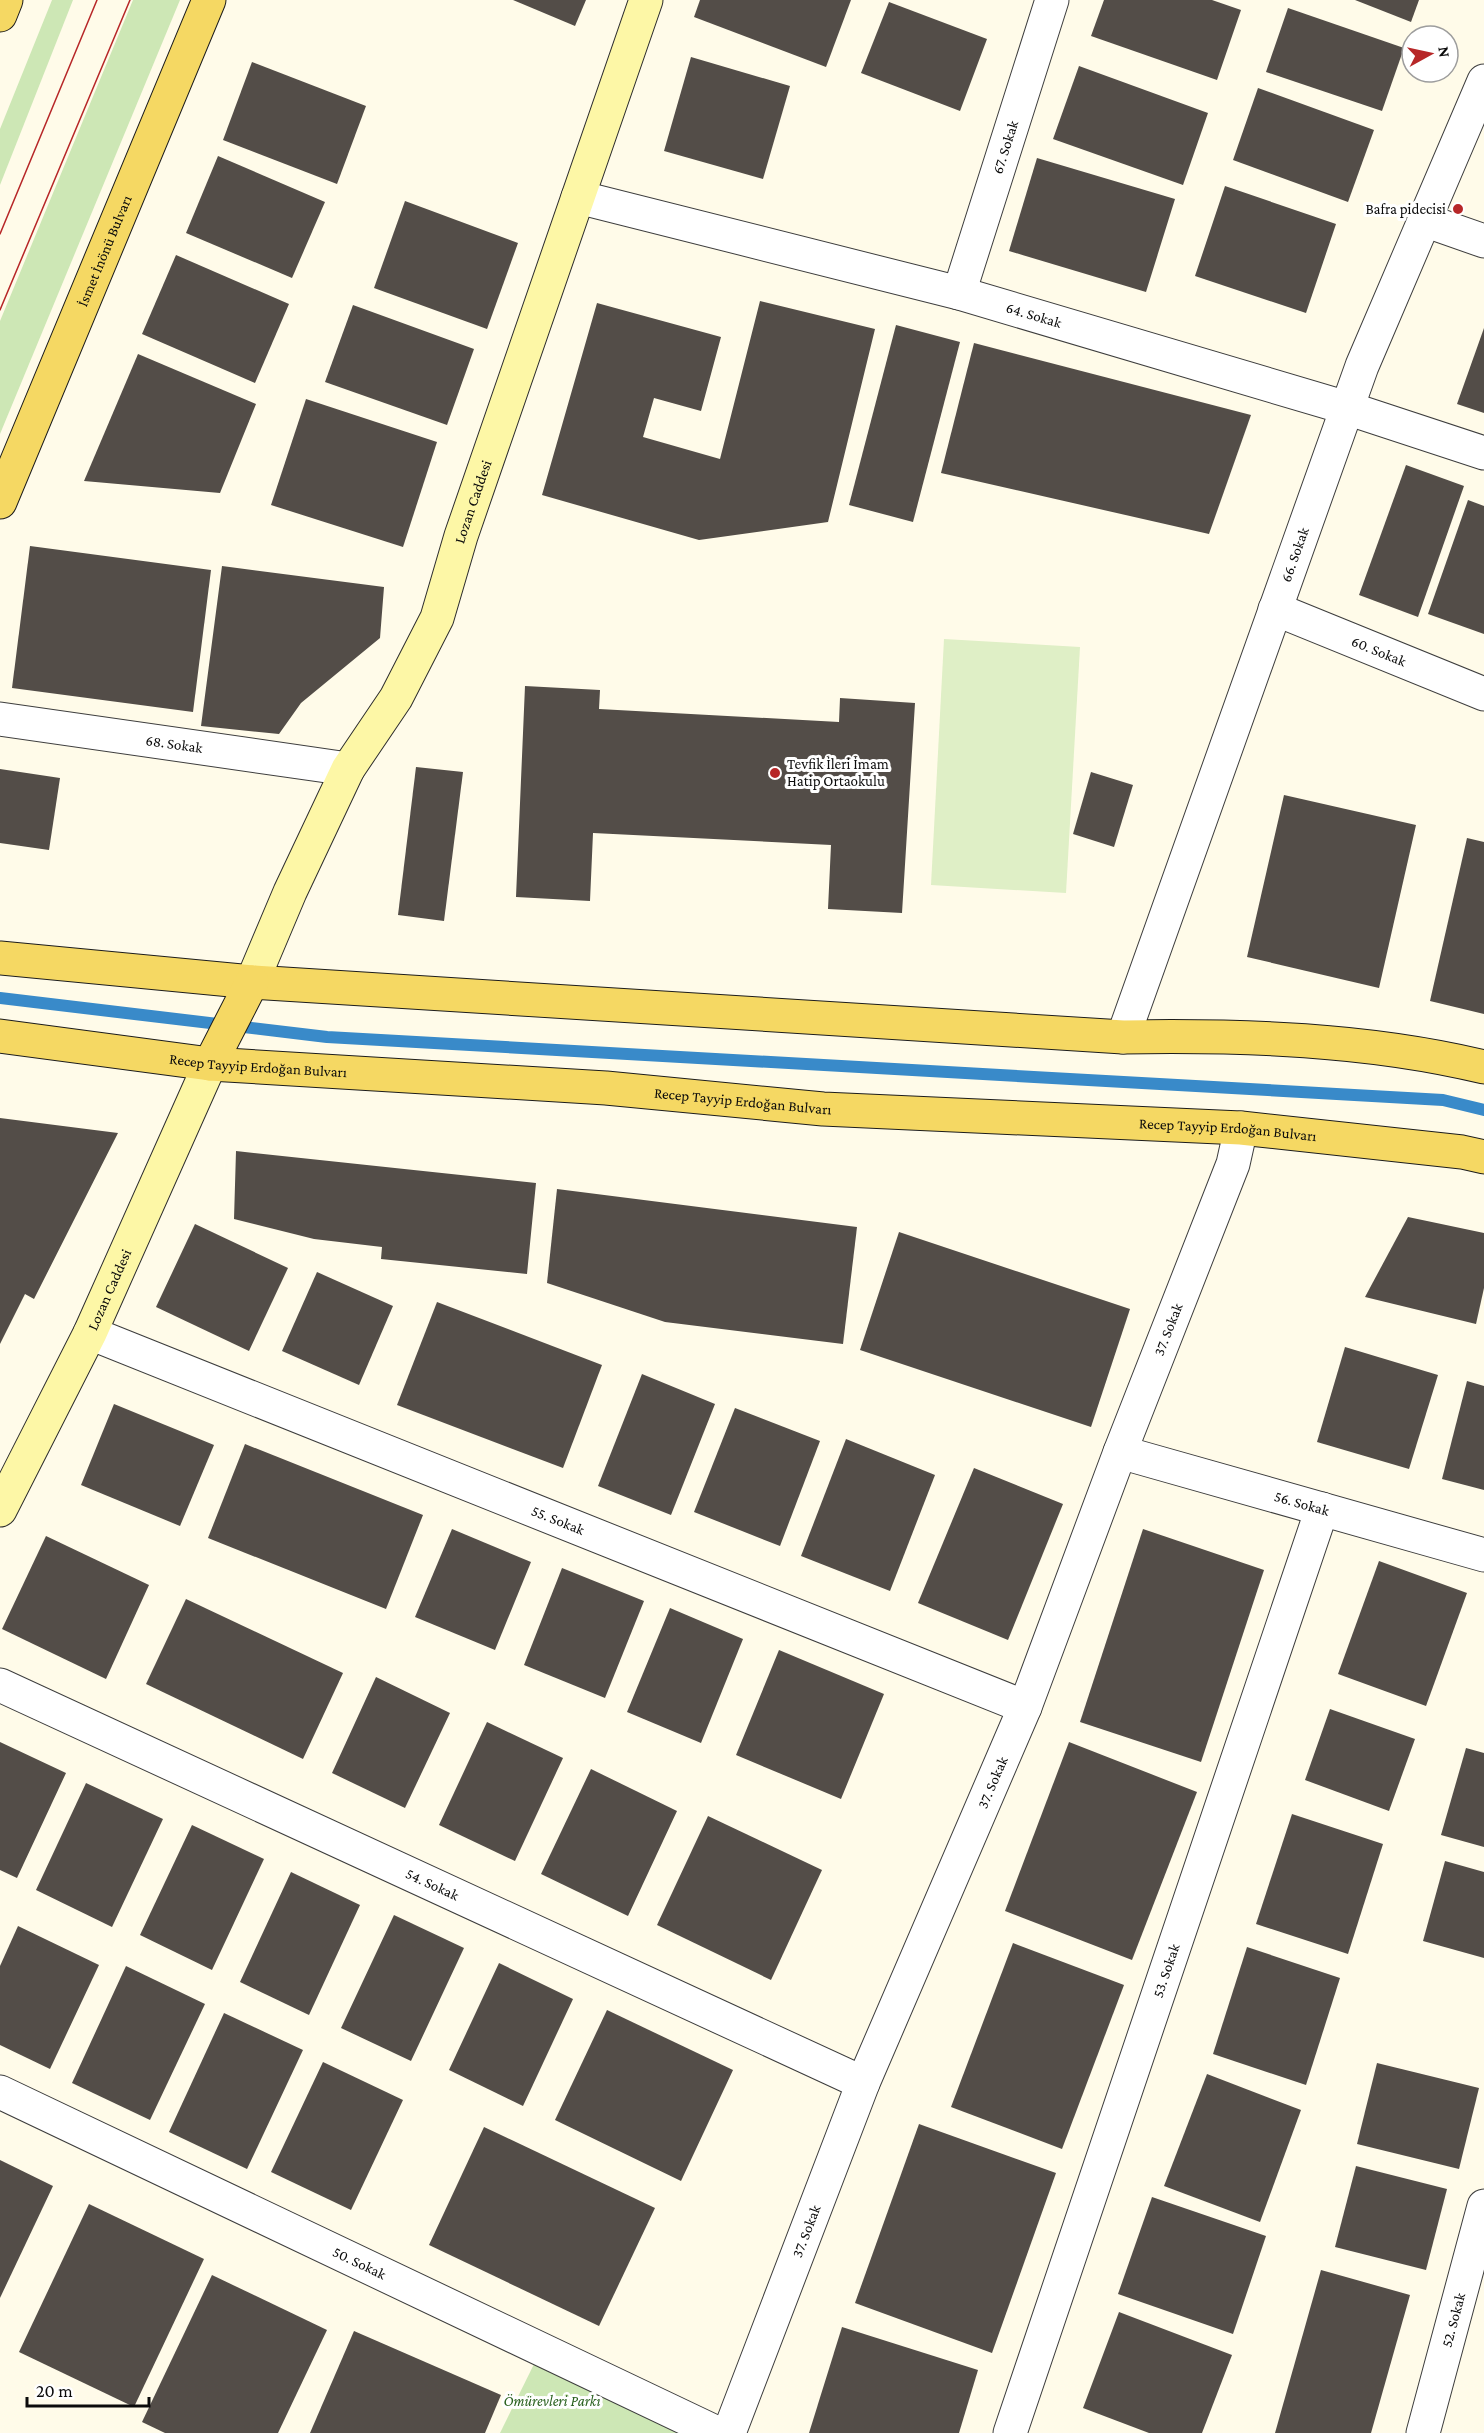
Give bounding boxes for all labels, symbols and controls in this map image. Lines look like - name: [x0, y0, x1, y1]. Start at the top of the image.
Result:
- north arrow: [1400, 24, 1460, 84]
- text: N: [1435, 45, 1454, 59]
- street label: 67. Sokak: [989, 118, 1022, 176]
- street label: İsmet İnönü Bulvarı: [74, 193, 135, 309]
- place label: Bafra pidecisi: [1365, 201, 1446, 218]
- marker: Bafra pidecisi: [1451, 202, 1465, 216]
- street label: 64. Sokak: [1004, 299, 1064, 331]
- street label: Lozan Caddesi: [451, 458, 495, 545]
- street label: 66. Sokak: [1278, 524, 1312, 584]
- street label: 60. Sokak: [1349, 633, 1409, 670]
- street label: 68. Sokak: [145, 732, 205, 756]
- place label: Tevfik İleri İmam Hatip Ortaokulu: [787, 756, 889, 790]
- marker: Tevfik İleri İmam Hatip Ortaokulu: [768, 766, 782, 780]
- street label: Recep Tayyip Erdoğan Bulvarı: [168, 1051, 347, 1080]
- street label: Recep Tayyip Erdoğan Bulvarı: [653, 1085, 832, 1117]
- street label: Recep Tayyip Erdoğan Bulvarı: [1139, 1115, 1317, 1144]
- street label: Lozan Caddesi: [84, 1247, 134, 1333]
- street label: 37. Sokak: [1151, 1300, 1186, 1358]
- street label: 56. Sokak: [1272, 1488, 1332, 1519]
- street label: 55. Sokak: [529, 1502, 588, 1538]
- street label: 37. Sokak: [974, 1753, 1011, 1811]
- street label: 54. Sokak: [403, 1865, 462, 1904]
- street label: 53. Sokak: [1150, 1941, 1183, 2000]
- street label: 37. Sokak: [789, 2202, 824, 2260]
- street label: 50. Sokak: [330, 2243, 389, 2283]
- street label: 52. Sokak: [1438, 2290, 1469, 2349]
- scale bar: [27, 2370, 148, 2408]
- text: 20 m: [36, 2381, 73, 2401]
- park label: Ömürevleri Parkı: [504, 2393, 600, 2409]

